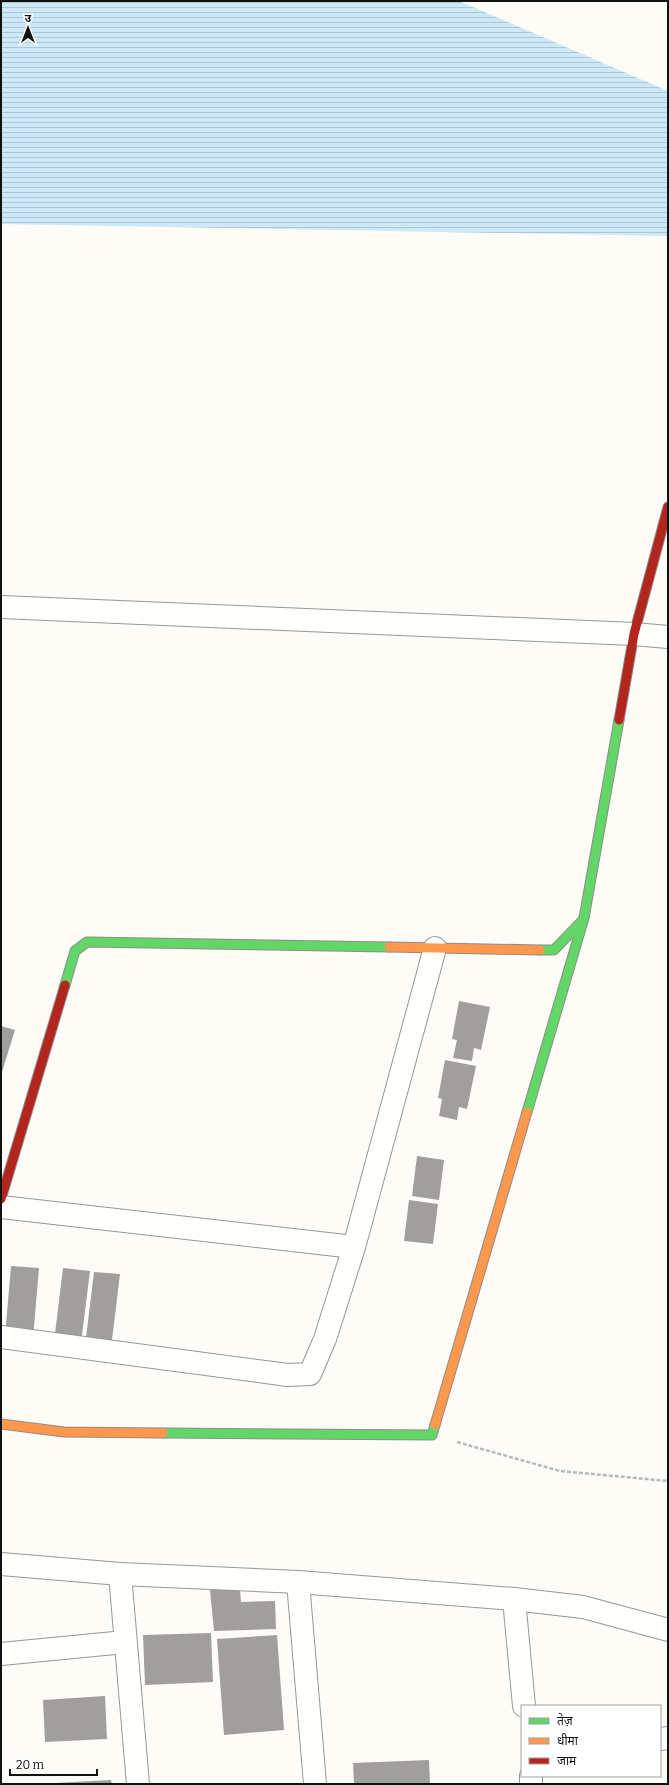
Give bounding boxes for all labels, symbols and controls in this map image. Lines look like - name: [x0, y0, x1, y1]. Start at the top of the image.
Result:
- north arrow: [8, 8, 48, 48]
- text: उ: [25, 12, 32, 25]
- legend: [521, 1705, 661, 1777]
- text: तेज़: [557, 1713, 574, 1728]
- text: धीमा: [557, 1733, 579, 1748]
- scale bar: [10, 1751, 97, 1777]
- text: जाम: [557, 1754, 577, 1768]
- text: 20 m: [16, 1758, 45, 1772]

